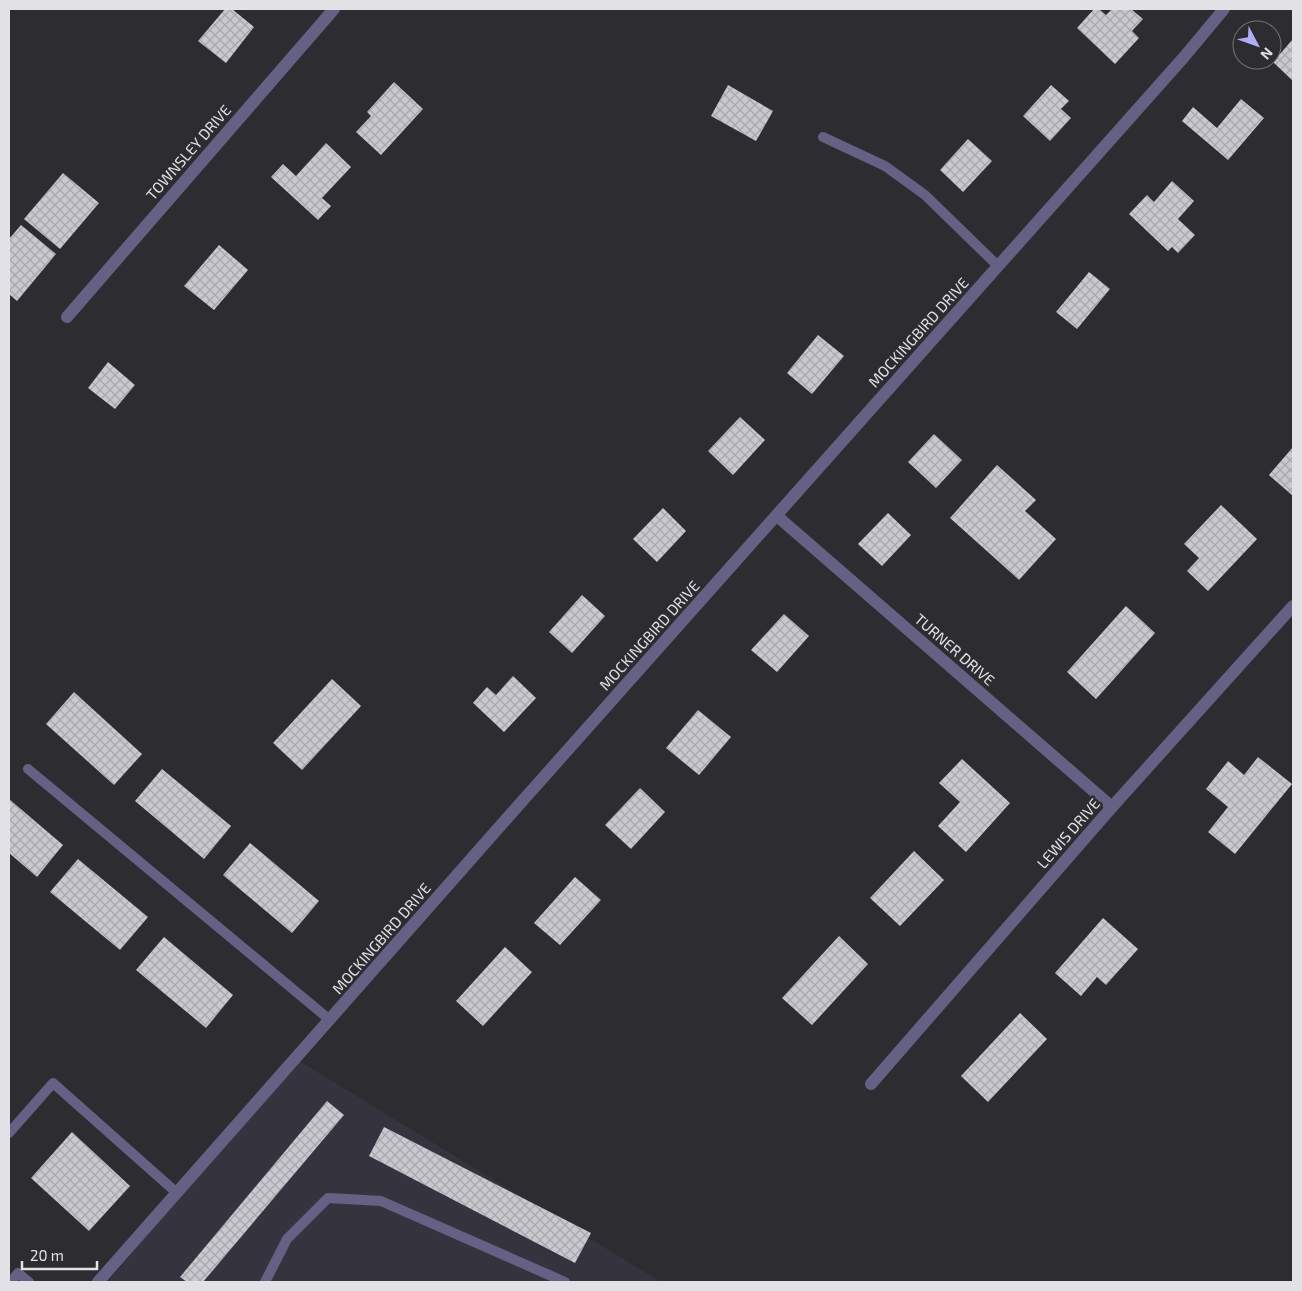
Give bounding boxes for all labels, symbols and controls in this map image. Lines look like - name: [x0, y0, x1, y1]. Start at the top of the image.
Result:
- north arrow: [1232, 20, 1282, 70]
- text: N: [1257, 44, 1277, 63]
- street label: TOWNSLEY DRIVE: [142, 101, 234, 203]
- street label: MOCKINGBIRD DRIVE: [864, 274, 972, 390]
- street label: MOCKINGBIRD DRIVE: [595, 577, 703, 693]
- street label: TURNER DRIVE: [911, 609, 999, 689]
- street label: LEWIS DRIVE: [1033, 794, 1103, 872]
- street label: MOCKINGBIRD DRIVE: [328, 879, 434, 997]
- scale bar: [22, 1238, 98, 1270]
- text: 20 m: [30, 1246, 64, 1264]

